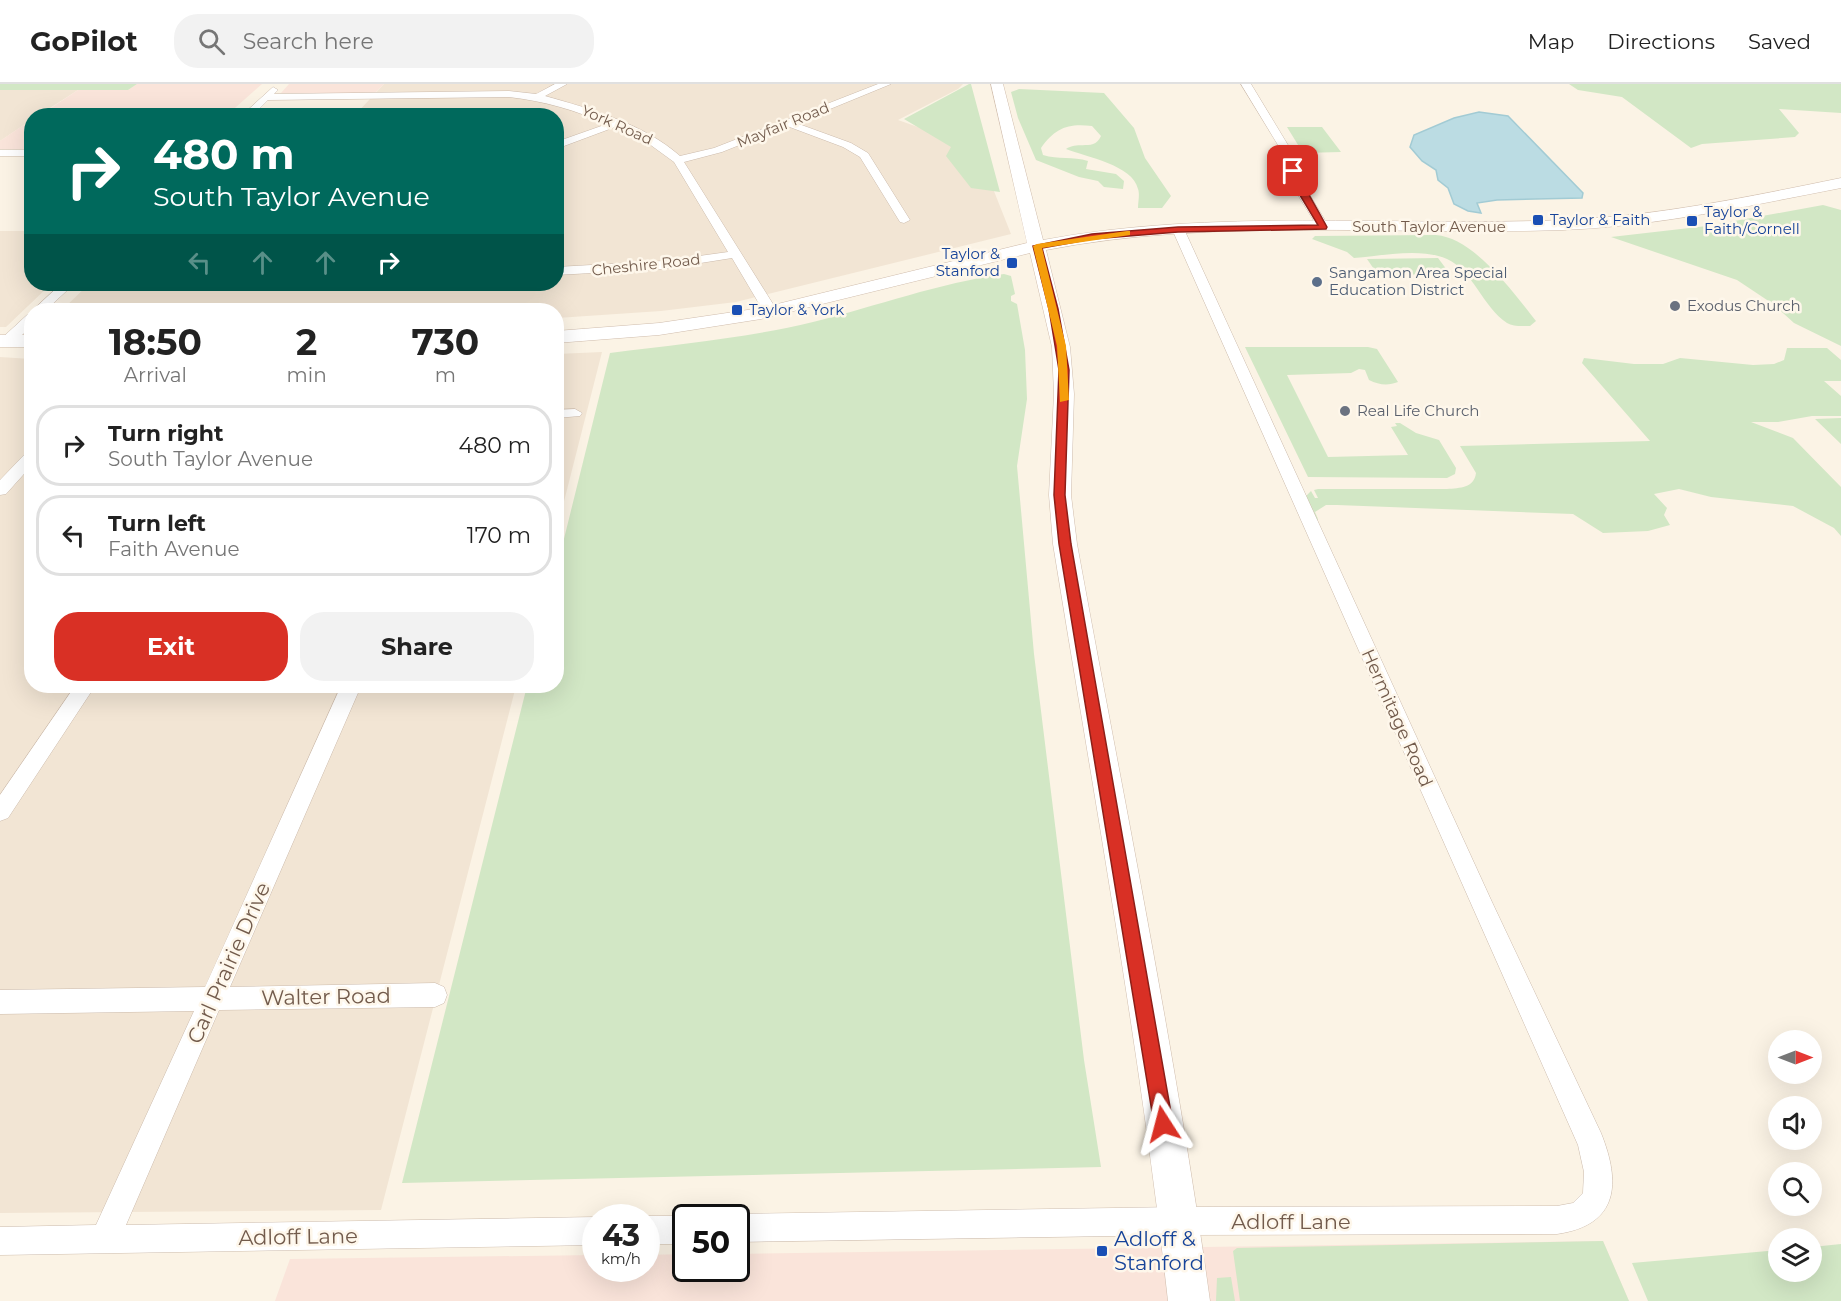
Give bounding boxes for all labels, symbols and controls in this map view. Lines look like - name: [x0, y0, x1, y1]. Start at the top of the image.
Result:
- search box: [174, 14, 594, 68]
- text: GoPilot: [30, 24, 138, 58]
- icon: search: [195, 25, 228, 58]
- text: Search here: [243, 28, 374, 55]
- text: Map: [1528, 29, 1574, 54]
- text: Directions: [1607, 29, 1715, 54]
- text: Saved: [1748, 29, 1811, 54]
- street label: Mayfair Road: [734, 97, 832, 152]
- street label: York Road: [579, 100, 656, 149]
- text: 480 m: [153, 128, 295, 180]
- icon: right: [54, 132, 132, 210]
- pin: [1267, 145, 1318, 196]
- icon: arrive: [1276, 154, 1309, 187]
- text: South Taylor Avenue: [153, 180, 430, 213]
- place label: Taylor & Faith/Cornell: [1704, 202, 1800, 238]
- place label: Taylor & Faith: [1550, 210, 1650, 229]
- marker: Taylor & Faith: [1531, 213, 1545, 227]
- marker: Taylor & Faith/Cornell: [1685, 214, 1699, 228]
- street label: South Taylor Avenue: [1352, 217, 1506, 236]
- place label: Taylor & Stanford: [936, 244, 1000, 280]
- icon: left: [183, 246, 216, 279]
- icon: ahead: [246, 246, 279, 279]
- icon: ahead: [309, 246, 342, 279]
- icon: right: [372, 246, 405, 279]
- street label: Cheshire Road: [591, 249, 701, 280]
- marker: Taylor & Stanford: [1005, 256, 1019, 270]
- place label: Sangamon Area Special Education District: [1329, 263, 1508, 299]
- marker: Sangamon Area Special Education District: [1310, 275, 1324, 289]
- place label: Exodus Church: [1687, 296, 1801, 315]
- marker: Exodus Church: [1668, 299, 1682, 313]
- place label: Taylor & York: [749, 300, 844, 319]
- marker: Taylor & York: [730, 303, 744, 317]
- text: 18:50: [109, 320, 202, 364]
- text: 2: [296, 320, 317, 364]
- text: 730: [411, 320, 479, 364]
- text: Arrival: [124, 363, 187, 387]
- text: min: [287, 363, 327, 387]
- text: m: [435, 363, 456, 387]
- place label: Real Life Church: [1357, 401, 1479, 420]
- marker: Real Life Church: [1338, 404, 1352, 418]
- text: Turn right: [108, 420, 223, 447]
- icon: right: [57, 429, 90, 462]
- text: 480 m: [459, 432, 531, 459]
- text: South Taylor Avenue: [108, 447, 313, 471]
- text: Turn left: [108, 510, 206, 537]
- icon: left: [57, 519, 90, 552]
- text: 170 m: [467, 522, 531, 549]
- text: Faith Avenue: [108, 537, 240, 561]
- button: Exit: [54, 612, 288, 681]
- button: Share: [300, 612, 534, 681]
- street label: Hermitage Road: [1357, 646, 1437, 790]
- street label: Carl Prairie Drive: [182, 878, 275, 1047]
- street label: Walter Road: [261, 983, 391, 1010]
- north arrow: [1768, 1030, 1822, 1084]
- map controls: [1768, 1030, 1822, 1282]
- position arrow: [1131, 1092, 1195, 1156]
- button: sound: [1768, 1096, 1822, 1150]
- button: search: [1768, 1162, 1822, 1216]
- speed limit sign: 50: [672, 1204, 750, 1282]
- street label: Adloff Lane: [1231, 1209, 1351, 1234]
- text: 43: [602, 1217, 640, 1254]
- street label: Adloff Lane: [238, 1223, 358, 1250]
- place label: Adloff & Stanford: [1114, 1226, 1204, 1275]
- button: layers: [1768, 1228, 1822, 1282]
- marker: Adloff & Stanford: [1095, 1244, 1109, 1258]
- text: km/h: [601, 1249, 641, 1268]

